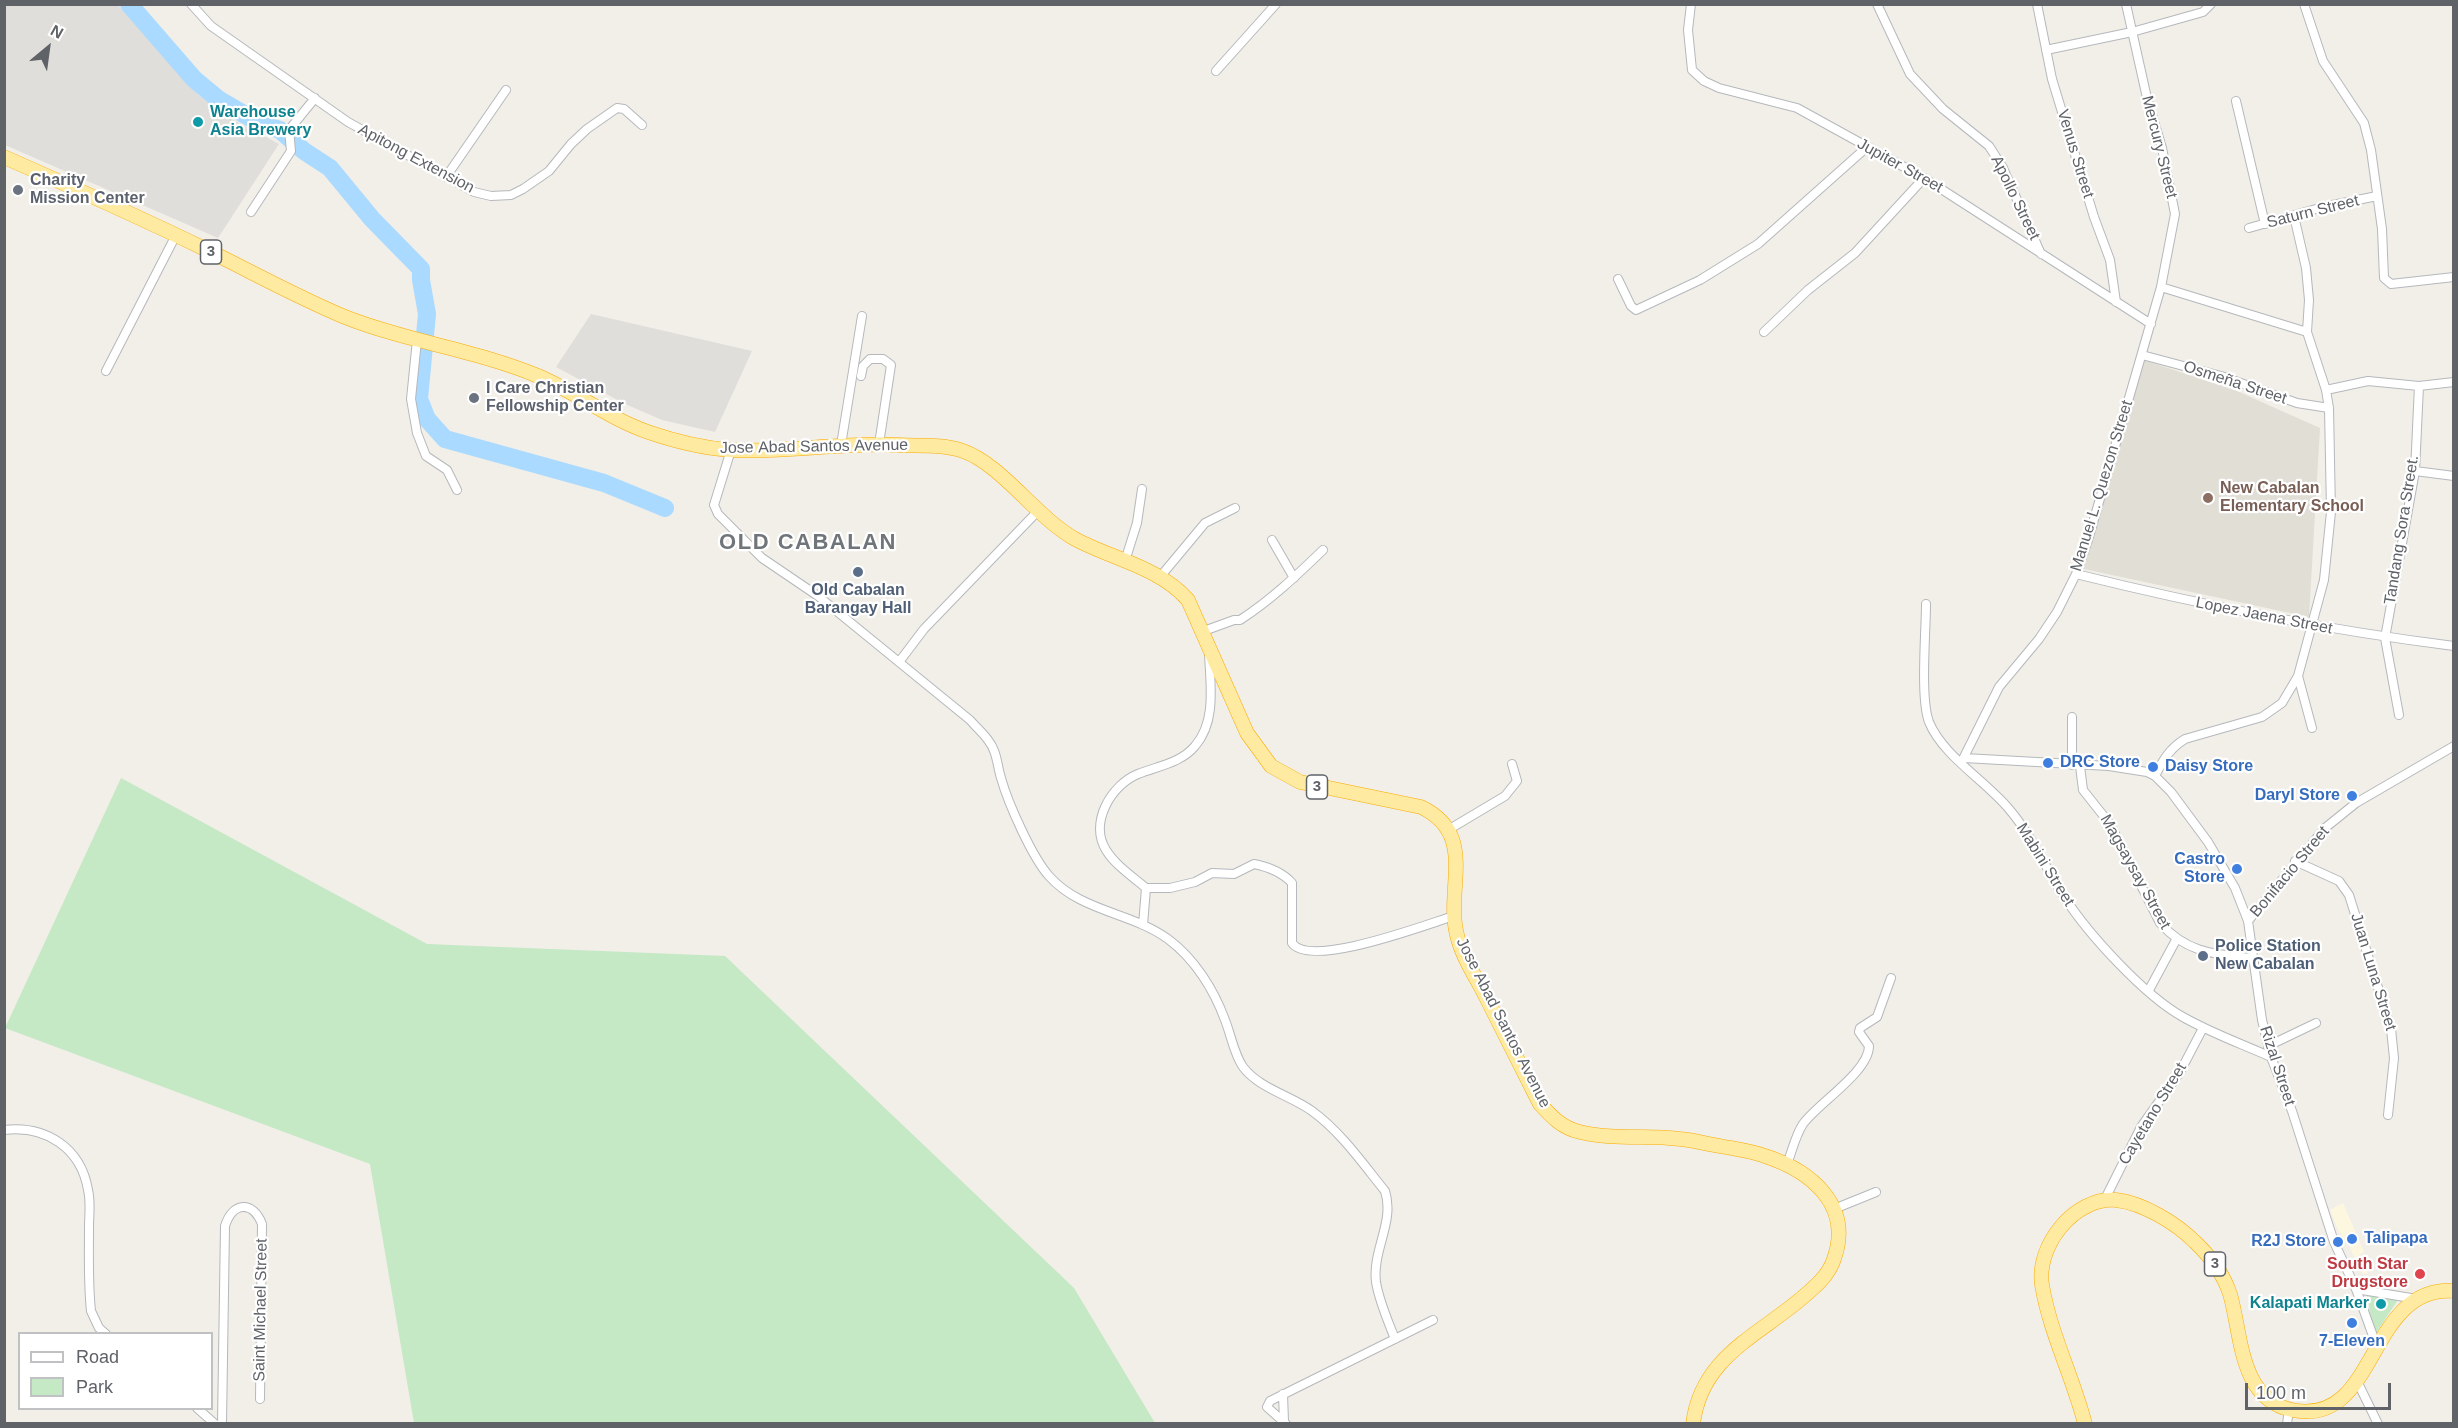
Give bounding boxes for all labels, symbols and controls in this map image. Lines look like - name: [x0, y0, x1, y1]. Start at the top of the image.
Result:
- north arrow: [18, 18, 78, 78]
- text: N: [48, 22, 66, 42]
- street label: Mercury Street: [2137, 94, 2181, 200]
- place label: Warehouse Asia Brewery: [210, 103, 311, 141]
- street label: Venus Street: [2052, 107, 2098, 201]
- marker: Warehouse Asia Brewery: [191, 115, 205, 129]
- street label: Apitong Extension: [355, 120, 477, 198]
- street label: Jupiter Street: [1854, 135, 1946, 197]
- street label: Apollo Street: [1986, 153, 2044, 243]
- place label: Charity Mission Center: [30, 171, 145, 209]
- marker: Charity Mission Center: [11, 183, 25, 197]
- street label: Saturn Street: [2265, 191, 2361, 233]
- road number: 3: [200, 240, 222, 264]
- street label: Osmeña Street: [2181, 357, 2289, 409]
- place label: I Care Christian Fellowship Center: [486, 379, 624, 417]
- marker: I Care Christian Fellowship Center: [467, 391, 481, 405]
- street label: Manuel L. Quezon Street: [2067, 398, 2137, 574]
- street label: Jose Abad Santos Avenue: [720, 436, 908, 458]
- street label: Tandang Sora Street.: [2381, 454, 2423, 606]
- place label: New Cabalan Elementary School: [2220, 479, 2364, 517]
- marker: New Cabalan Elementary School: [2201, 491, 2215, 505]
- district label: OLD CABALAN: [719, 530, 897, 556]
- marker: Old Cabalan Barangay Hall: [851, 565, 865, 579]
- place label: Old Cabalan Barangay Hall: [805, 581, 911, 619]
- street label: Lopez Jaena Street: [2194, 593, 2334, 639]
- place label: DRC Store: [2060, 753, 2140, 773]
- marker: DRC Store: [2041, 756, 2055, 770]
- place label: Daisy Store: [2165, 757, 2253, 777]
- marker: Daisy Store: [2146, 760, 2160, 774]
- road number: 3: [1306, 775, 1328, 799]
- place label: Daryl Store: [2255, 786, 2340, 806]
- marker: Daryl Store: [2345, 789, 2359, 803]
- street label: Magsaysay Street: [2096, 811, 2174, 933]
- street label: Mabini Street: [2012, 820, 2078, 910]
- street label: Bonifacio Street: [2246, 823, 2334, 921]
- place label: Castro Store: [2174, 850, 2225, 888]
- marker: Castro Store: [2230, 862, 2244, 876]
- street label: Juan Luna Street: [2346, 911, 2400, 1033]
- street label: Jose Abad Santos Avenue: [1452, 935, 1554, 1111]
- place label: Police Station New Cabalan: [2215, 937, 2321, 975]
- marker: Police Station New Cabalan: [2196, 949, 2210, 963]
- street label: Rizal Street: [2255, 1024, 2299, 1108]
- street label: Cayetano Street: [2115, 1060, 2191, 1168]
- place label: Talipapa: [2364, 1229, 2428, 1249]
- place label: R2J Store: [2251, 1232, 2326, 1252]
- marker: Talipapa: [2345, 1232, 2359, 1246]
- marker: R2J Store: [2331, 1235, 2345, 1249]
- street label: Saint Michael Street: [250, 1238, 272, 1382]
- road number: 3: [2204, 1252, 2226, 1276]
- place label: South Star Drugstore: [2327, 1255, 2408, 1293]
- marker: South Star Drugstore: [2413, 1267, 2427, 1281]
- place label: Kalapati Marker: [2250, 1294, 2369, 1314]
- marker: Kalapati Marker: [2374, 1297, 2388, 1311]
- marker: 7-Eleven: [2345, 1316, 2359, 1330]
- legend: [18, 1332, 213, 1410]
- place label: 7-Eleven: [2319, 1332, 2385, 1352]
- text: Road: [76, 1347, 119, 1367]
- scale bar: [2248, 1371, 2394, 1409]
- text: Park: [76, 1377, 113, 1397]
- text: 100 m: [2256, 1383, 2306, 1403]

